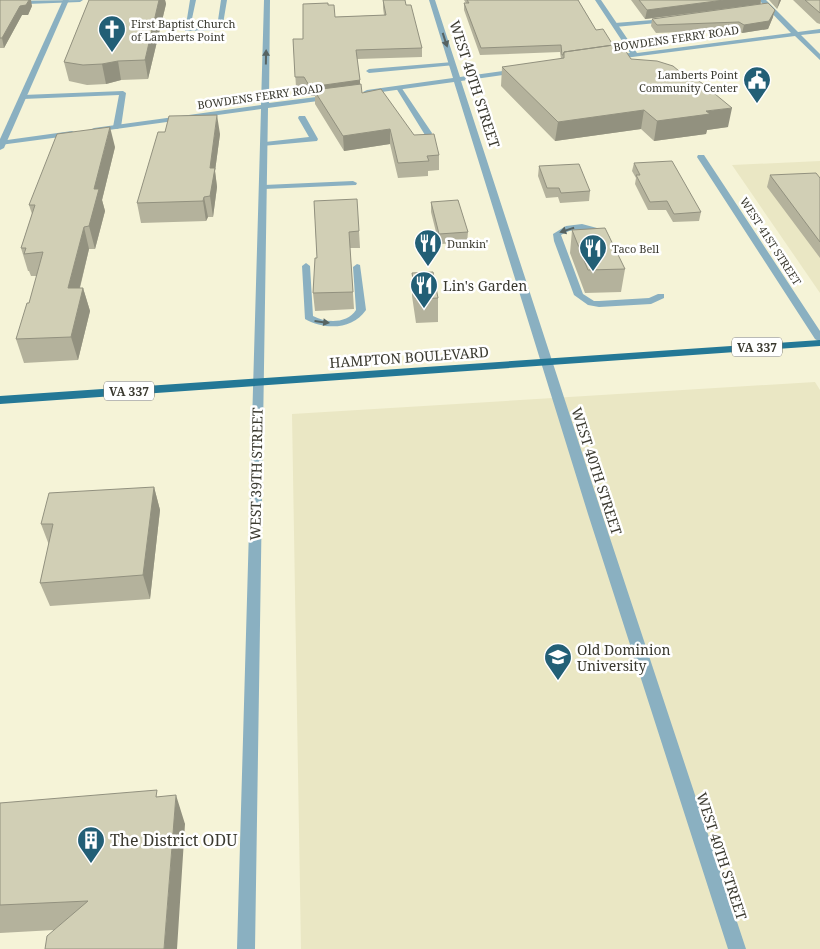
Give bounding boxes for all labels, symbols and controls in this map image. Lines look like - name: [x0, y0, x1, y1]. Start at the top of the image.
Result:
- church icon: First Baptist Church of Lamberts Point: [97, 14, 127, 53]
- place label: First Baptist Church of Lamberts Point: [131, 16, 235, 44]
- street label: WEST 40TH STREET: [445, 18, 505, 151]
- street label: BOWDENS FERRY ROAD: [612, 22, 740, 54]
- one-way arrow: [441, 33, 449, 48]
- one-way arrow: [263, 49, 271, 65]
- public building icon: Lamberts Point Community Center: [742, 65, 772, 104]
- place label: Lamberts Point Community Center: [639, 67, 739, 95]
- street label: BOWDENS FERRY ROAD: [196, 80, 324, 112]
- street label: WEST 41ST STREET: [737, 194, 805, 288]
- one-way arrow: [559, 226, 574, 234]
- restaurant icon: Dunkin': [413, 228, 443, 267]
- restaurant icon: Taco Bell: [578, 233, 608, 272]
- place label: Dunkin': [447, 236, 488, 251]
- place label: Taco Bell: [612, 241, 660, 256]
- restaurant icon: Lin's Garden: [409, 270, 439, 309]
- place label: Lin's Garden: [443, 276, 527, 295]
- one-way arrow: [314, 318, 330, 326]
- road number: VA 337: [732, 338, 782, 357]
- street label: HAMPTON BOULEVARD: [329, 342, 489, 372]
- road number: VA 337: [104, 382, 154, 401]
- street label: WEST 40TH STREET: [567, 405, 627, 538]
- street label: WEST 39TH STREET: [245, 407, 267, 541]
- place label: Old Dominion University: [577, 640, 671, 675]
- school or university icon: Old Dominion University: [543, 642, 573, 681]
- street label: WEST 40TH STREET: [692, 790, 752, 923]
- building icon: The District ODU: [76, 825, 106, 864]
- place label: The District ODU: [110, 829, 238, 851]

